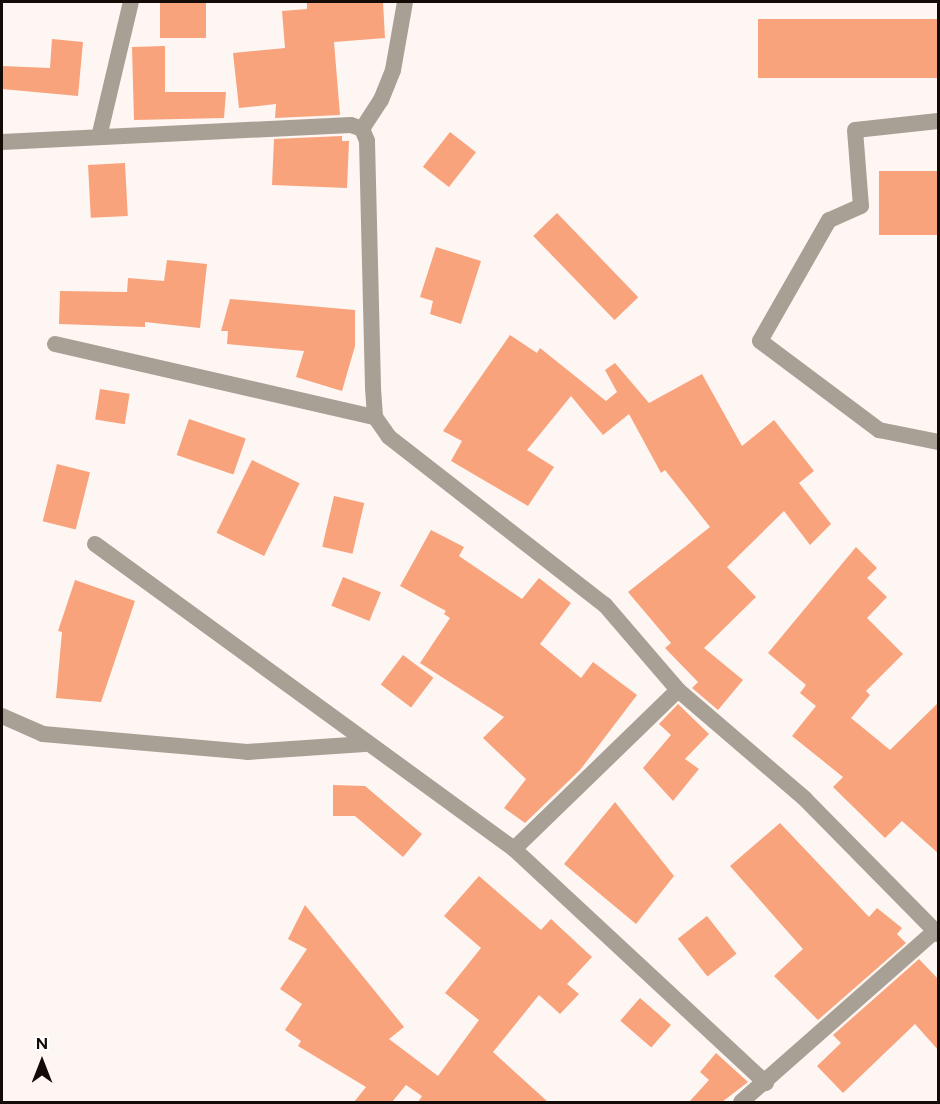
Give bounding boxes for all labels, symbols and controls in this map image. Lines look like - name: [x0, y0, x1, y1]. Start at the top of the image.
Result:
- north arrow: [12, 1032, 72, 1092]
- text: N: [36, 1034, 48, 1053]

